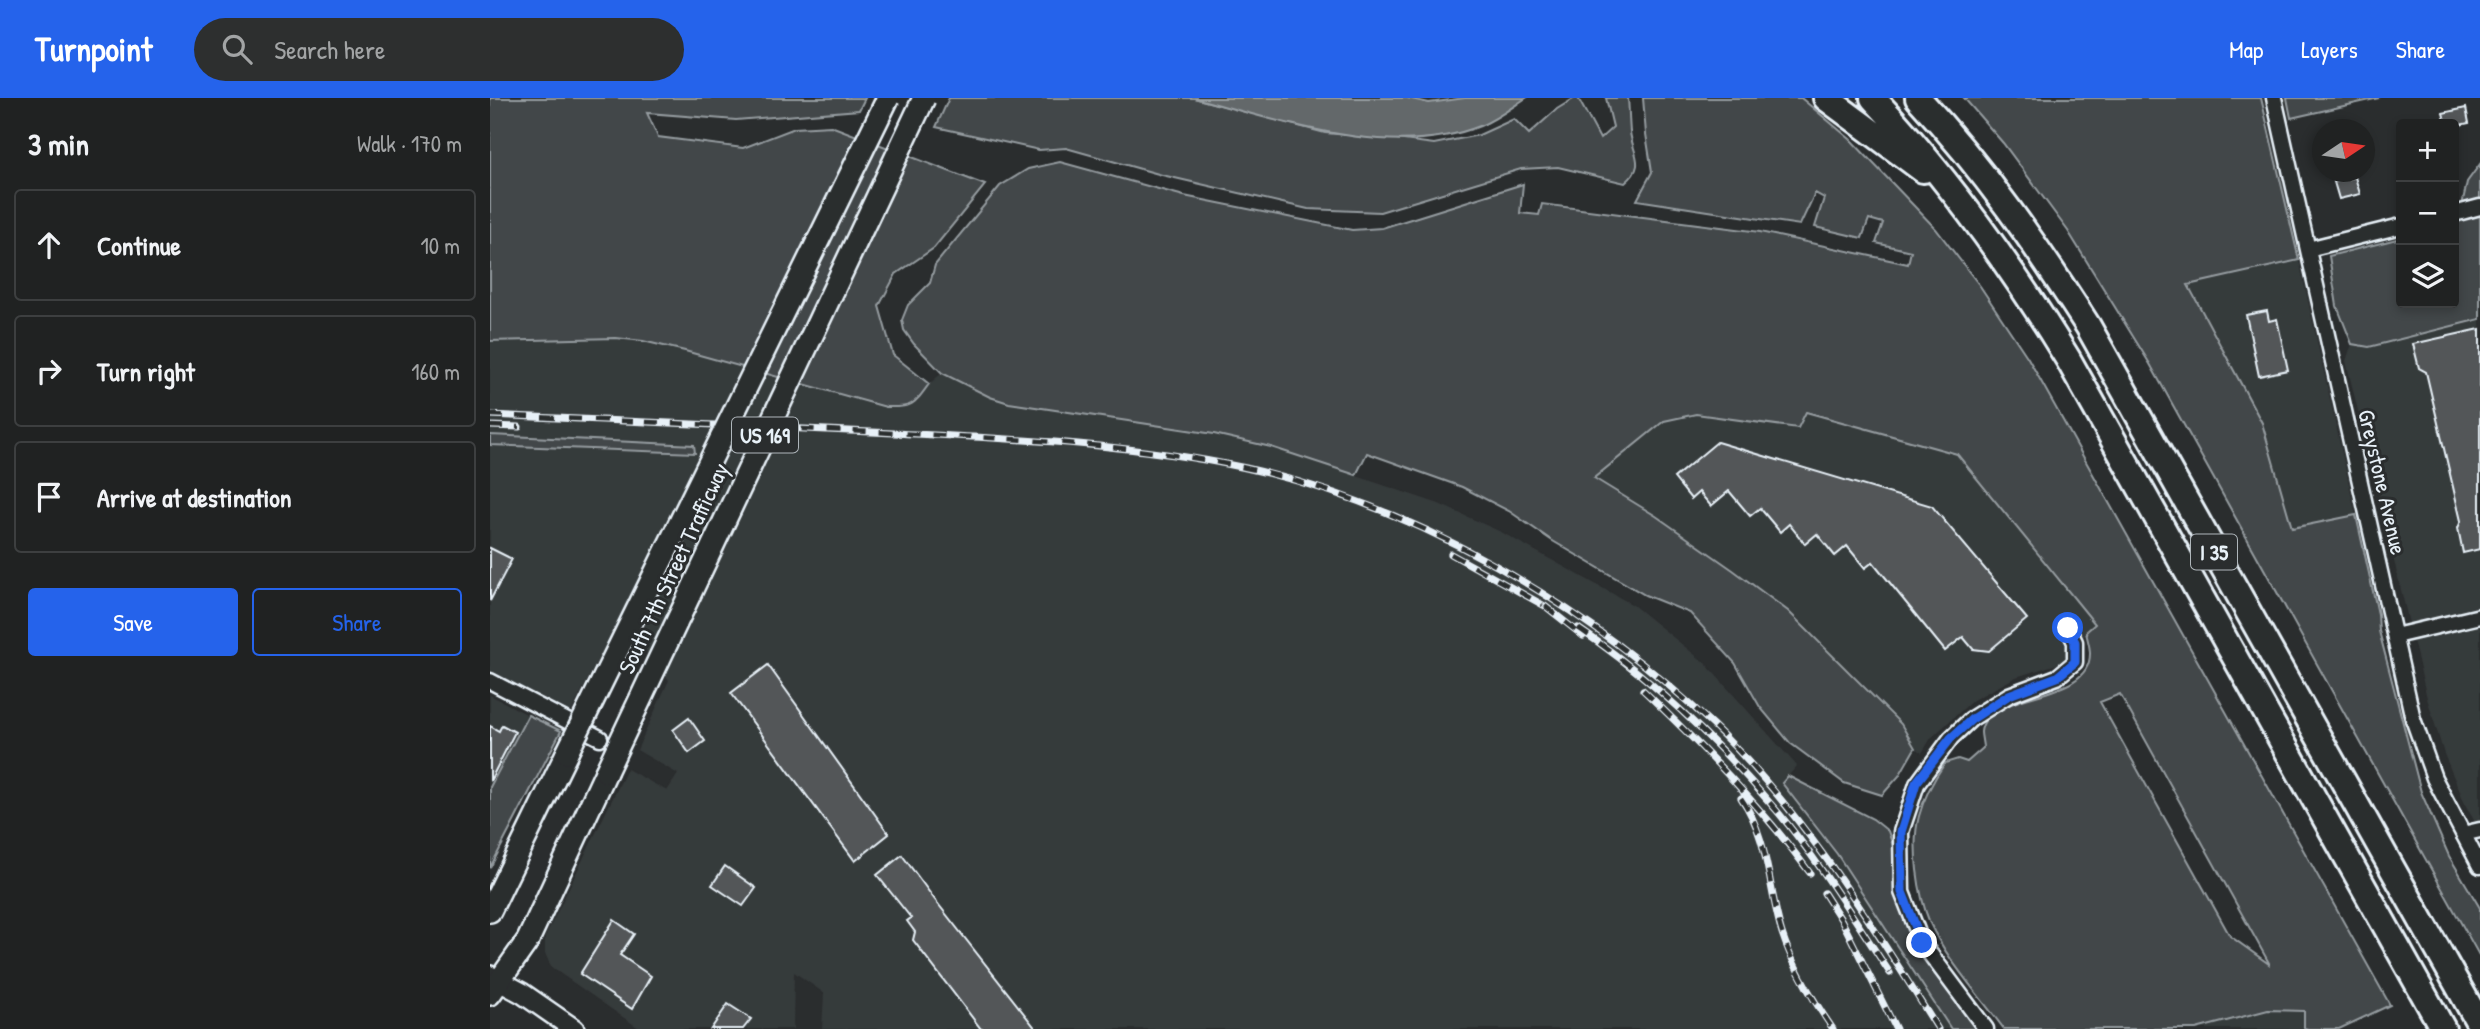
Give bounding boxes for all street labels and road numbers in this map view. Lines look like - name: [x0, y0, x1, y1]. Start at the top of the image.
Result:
- street label: Greystone Avenue: [2351, 406, 2415, 558]
- road number: US 169: [732, 418, 798, 452]
- street label: South 7th Street Trafficway: [611, 457, 736, 678]
- road number: I 35: [2191, 534, 2237, 570]

